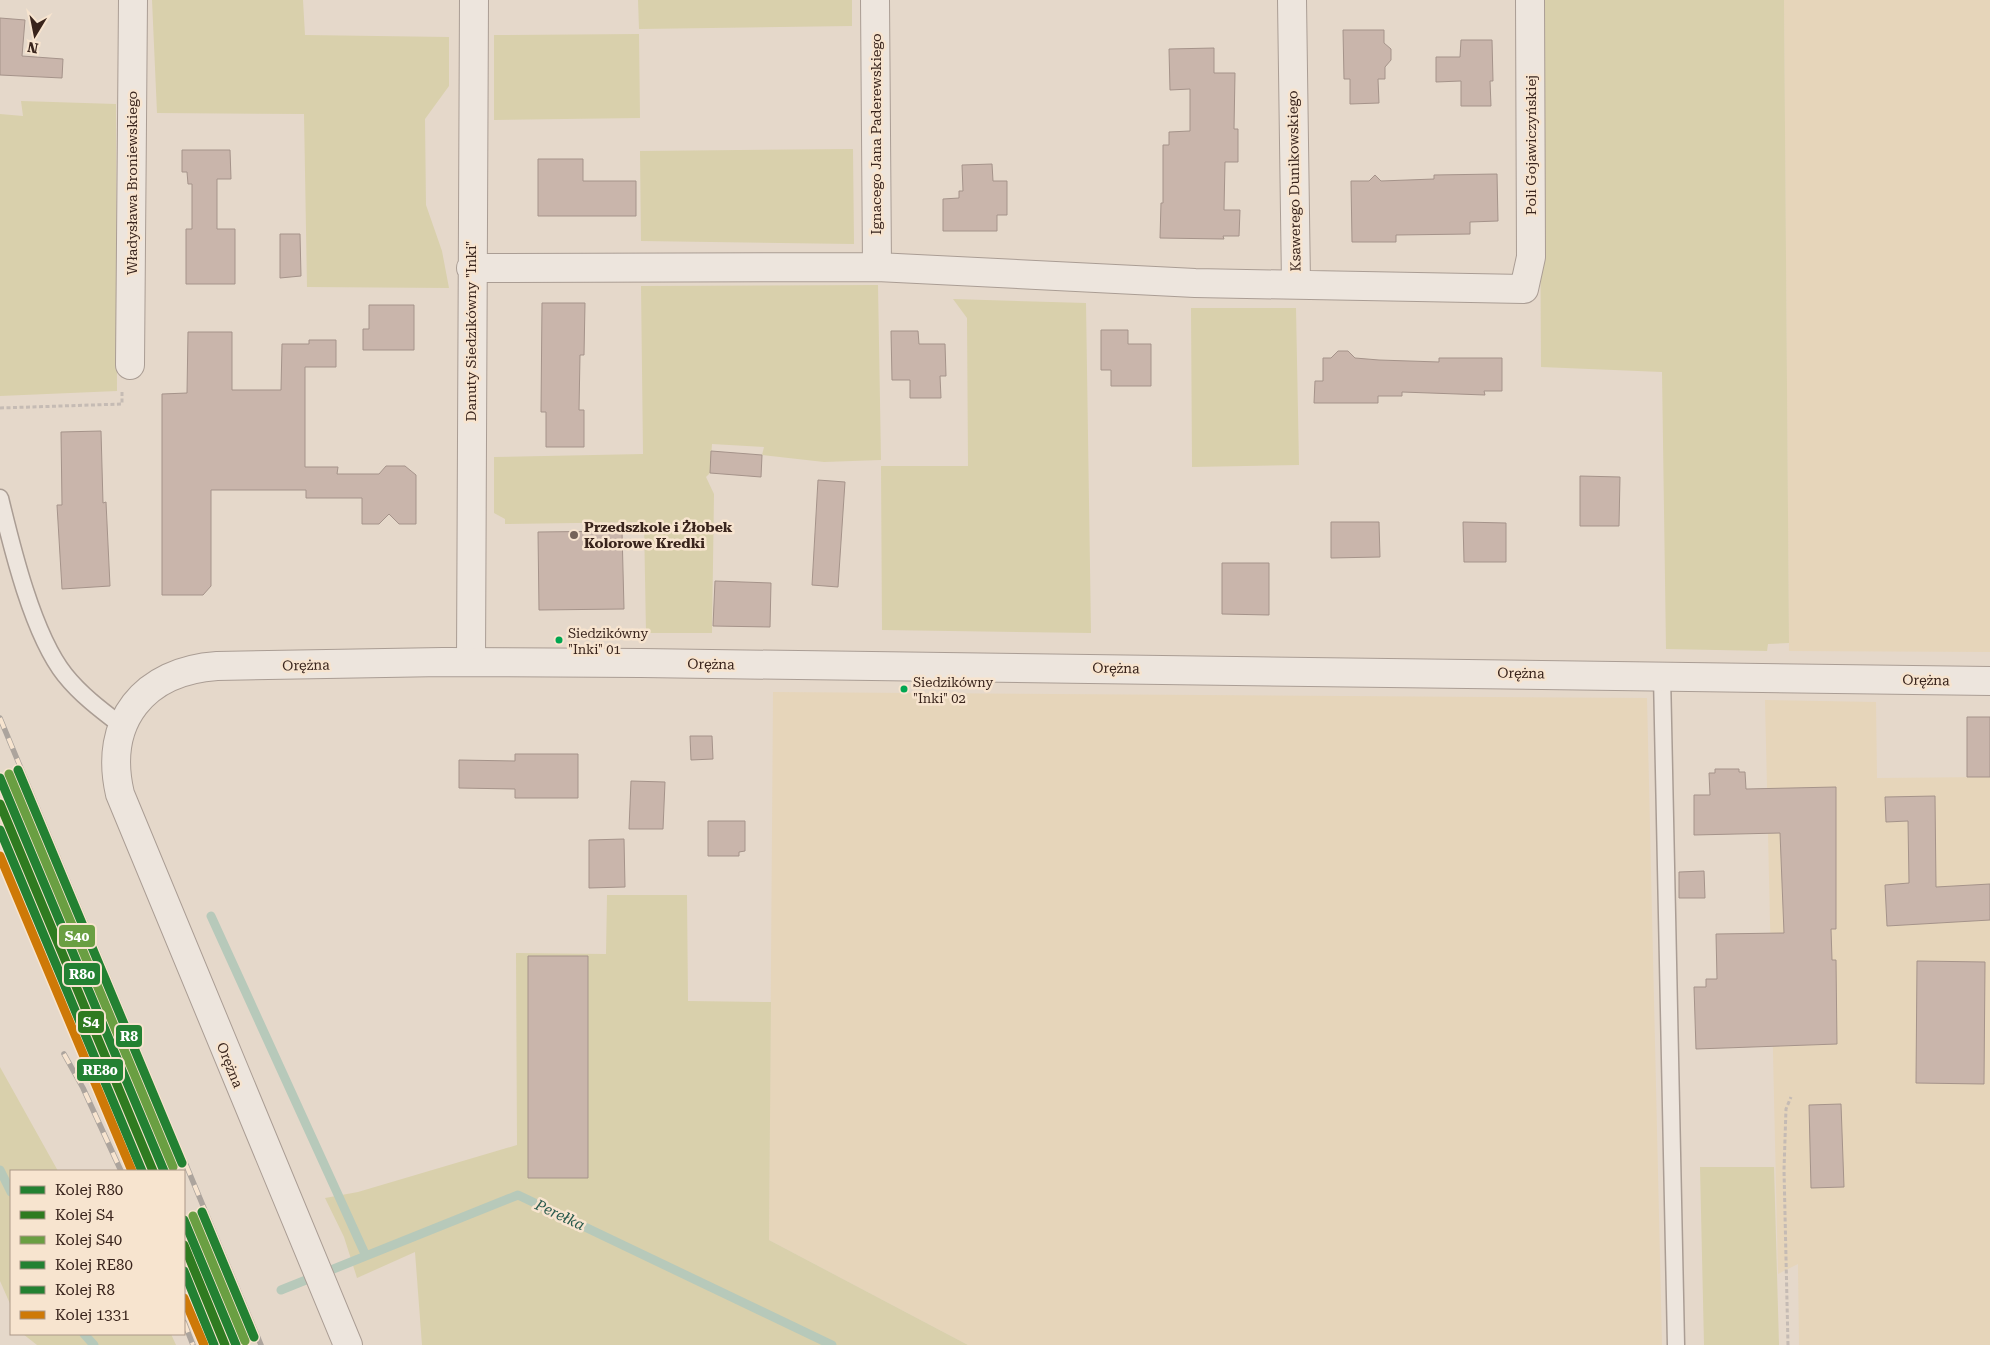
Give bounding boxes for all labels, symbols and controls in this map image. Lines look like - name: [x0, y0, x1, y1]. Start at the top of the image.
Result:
- north arrow: [10, 10, 60, 60]
- street label: Ignacego Jana Paderewskiego: [868, 33, 884, 235]
- text: N: [26, 39, 39, 57]
- street label: Poli Gojawiczyńskiej: [1523, 75, 1539, 215]
- street label: Ksawerego Dunikowskiego: [1284, 90, 1304, 272]
- street label: Władysława Broniewskiego: [124, 91, 140, 275]
- street label: Danuty Siedzikówny "Inki": [463, 241, 479, 421]
- place label: Przedszkole i Żłobek Kolorowe Kredki: [584, 519, 733, 551]
- marker: Przedszkole i Żłobek Kolorowe Kredki: [568, 529, 580, 541]
- place label: Siedzikówny "Inki" 01: [568, 626, 649, 657]
- marker: Siedzikówny "Inki" 01: [554, 635, 564, 645]
- street label: Orężna: [687, 656, 735, 672]
- street label: Orężna: [282, 657, 330, 673]
- street label: Orężna: [1092, 660, 1140, 676]
- street label: Orężna: [1497, 665, 1545, 681]
- street label: Orężna: [1902, 672, 1950, 688]
- place label: Siedzikówny "Inki" 02: [913, 675, 994, 706]
- marker: Siedzikówny "Inki" 02: [899, 684, 909, 694]
- line badge: S40: [58, 924, 96, 948]
- text: S40: [65, 928, 89, 944]
- line badge: R80: [63, 962, 101, 986]
- text: R80: [69, 966, 95, 982]
- line badge: S4: [77, 1010, 105, 1034]
- text: S4: [83, 1014, 99, 1030]
- line badge: R8: [115, 1024, 143, 1048]
- text: R8: [120, 1028, 138, 1044]
- street label: Orężna: [214, 1040, 246, 1090]
- line badge: RE80: [76, 1058, 124, 1082]
- text: RE80: [82, 1062, 118, 1078]
- legend: [10, 1170, 185, 1335]
- text: Kolej R80: [55, 1181, 123, 1199]
- water label: Perełka: [531, 1195, 588, 1234]
- text: Kolej S4: [55, 1206, 114, 1224]
- text: Kolej S40: [55, 1231, 122, 1249]
- text: Kolej RE80: [55, 1256, 133, 1274]
- text: Kolej R8: [55, 1281, 115, 1299]
- text: Kolej 1331: [55, 1306, 130, 1324]

